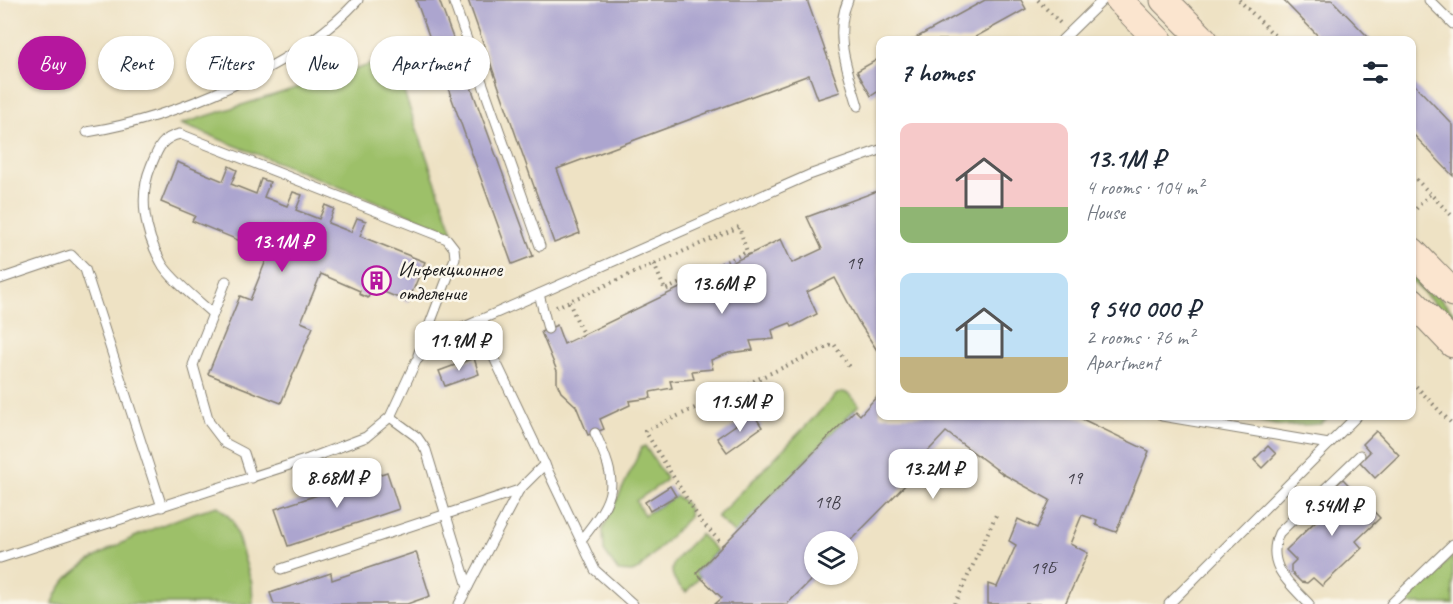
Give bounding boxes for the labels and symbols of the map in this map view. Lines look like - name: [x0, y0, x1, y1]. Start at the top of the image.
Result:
- pin: 13.1M ₽: [227, 222, 337, 273]
- house number: 19: [846, 252, 864, 274]
- place label: Инфекционное отделение: [398, 256, 503, 306]
- pin: 13.6M ₽: [667, 264, 777, 315]
- building icon: Инфекционное отделение: [361, 265, 393, 297]
- pin: 11.9M ₽: [404, 321, 514, 372]
- pin: 11.5M ₽: [685, 382, 795, 433]
- pin: 13.2M ₽: [878, 449, 988, 500]
- pin: 8.68M ₽: [282, 458, 392, 509]
- house number: 19: [1066, 467, 1084, 489]
- pin: 9.54M ₽: [1277, 486, 1387, 537]
- house number: 19В: [814, 491, 841, 513]
- house number: 19Б: [1030, 557, 1059, 579]

